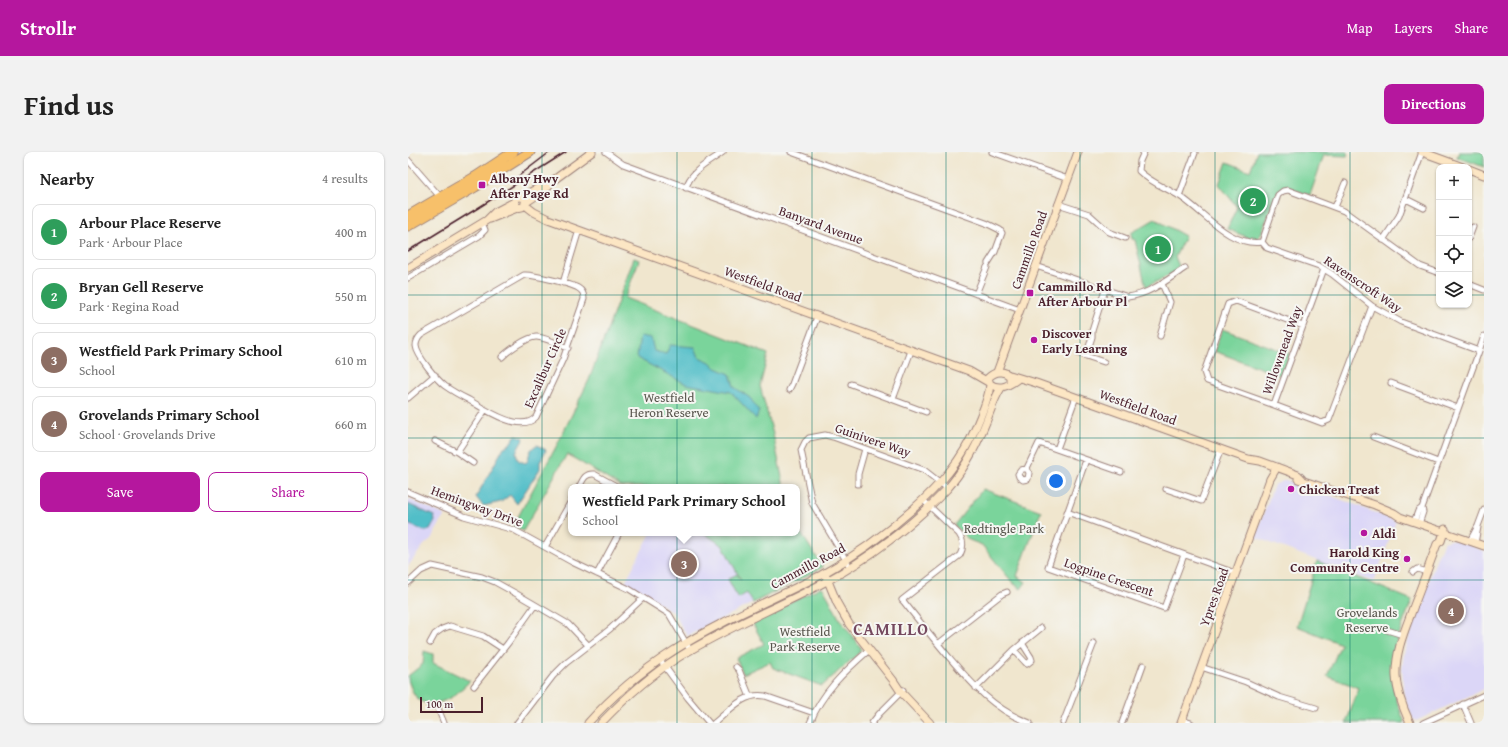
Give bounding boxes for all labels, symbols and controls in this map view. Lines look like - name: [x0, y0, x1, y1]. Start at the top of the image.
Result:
- text: Strollr: [20, 14, 76, 42]
- text: Map: [1347, 18, 1373, 38]
- text: Layers: [1395, 18, 1433, 38]
- text: Share: [1455, 18, 1488, 38]
- text: Find us: [24, 84, 114, 125]
- button: Directions: [1384, 84, 1484, 124]
- map controls: [1436, 164, 1472, 308]
- button: +: [1436, 164, 1472, 200]
- text: Nearby: [40, 166, 94, 191]
- text: 4 results: [322, 169, 368, 188]
- place label: Albany Hwy After Page Rd: [490, 169, 569, 203]
- marker: Albany Hwy After Page Rd: [477, 180, 487, 190]
- pin: 2: [1240, 186, 1266, 216]
- button: −: [1436, 200, 1472, 236]
- street label: Banyard Avenue: [776, 201, 866, 249]
- street label: Cammillo Road: [1006, 208, 1052, 292]
- text: Arbour Place Reserve: [79, 212, 221, 233]
- text: 1: [51, 223, 57, 242]
- text: 400 m: [335, 223, 367, 242]
- text: Park · Arbour Place: [79, 233, 182, 252]
- pin: 1: [1145, 234, 1171, 264]
- button: locate: [1436, 236, 1472, 272]
- street label: Ravenscroft Way: [1320, 251, 1406, 317]
- street label: Westfield Road: [722, 261, 804, 307]
- button: layers: [1436, 272, 1472, 308]
- text: Bryan Gell Reserve: [79, 276, 204, 297]
- place label: Cammillo Rd After Arbour Pl: [1038, 277, 1127, 311]
- text: 2: [51, 287, 57, 306]
- text: 550 m: [335, 287, 367, 306]
- marker: Cammillo Rd After Arbour Pl: [1025, 288, 1035, 298]
- text: Park · Regina Road: [79, 297, 179, 316]
- street label: Willowmead Way: [1257, 302, 1307, 397]
- place label: Discover Early Learning: [1042, 324, 1127, 358]
- street label: Excalibur Circle: [519, 325, 571, 411]
- marker: Discover Early Learning: [1029, 335, 1039, 345]
- text: Westfield Park Primary School: [79, 340, 282, 361]
- text: 3: [51, 351, 57, 370]
- text: 610 m: [335, 351, 367, 370]
- text: School: [79, 361, 115, 380]
- street label: Westfield Road: [1097, 384, 1179, 430]
- park label: Westfield Heron Reserve: [629, 388, 709, 422]
- text: Grovelands Primary School: [79, 404, 259, 425]
- text: 4: [51, 415, 57, 434]
- text: 660 m: [335, 415, 367, 434]
- street label: Guinivere Way: [833, 418, 914, 462]
- text: School · Grovelands Drive: [79, 425, 216, 444]
- your location: [1046, 471, 1066, 491]
- button: Save: [40, 472, 200, 512]
- button: Share: [208, 472, 368, 512]
- place label: Chicken Treat: [1299, 480, 1379, 499]
- street label: Hemingway Drive: [428, 481, 526, 531]
- popup: [568, 484, 800, 536]
- marker: Chicken Treat: [1286, 484, 1296, 494]
- text: Westfield Park Primary School: [582, 490, 786, 511]
- text: School: [582, 511, 618, 530]
- park label: Redtingle Park: [964, 519, 1045, 538]
- place label: Aldi: [1372, 524, 1396, 543]
- marker: Aldi: [1359, 528, 1369, 538]
- street label: Cammillo Road: [767, 538, 849, 594]
- place label: Harold King Community Centre: [1290, 543, 1399, 577]
- pin: 3: [671, 549, 697, 579]
- street label: Logpine Crescent: [1062, 553, 1157, 601]
- marker: Harold King Community Centre: [1402, 554, 1412, 564]
- street label: Ypres Road: [1195, 565, 1233, 629]
- pin: 4: [1438, 596, 1464, 626]
- park label: Grovelands Reserve: [1337, 603, 1397, 637]
- district label: CAMILLO: [853, 616, 929, 641]
- park label: Westfield Park Reserve: [770, 622, 840, 656]
- scale bar: [420, 695, 483, 714]
- text: 100 m: [426, 696, 453, 712]

